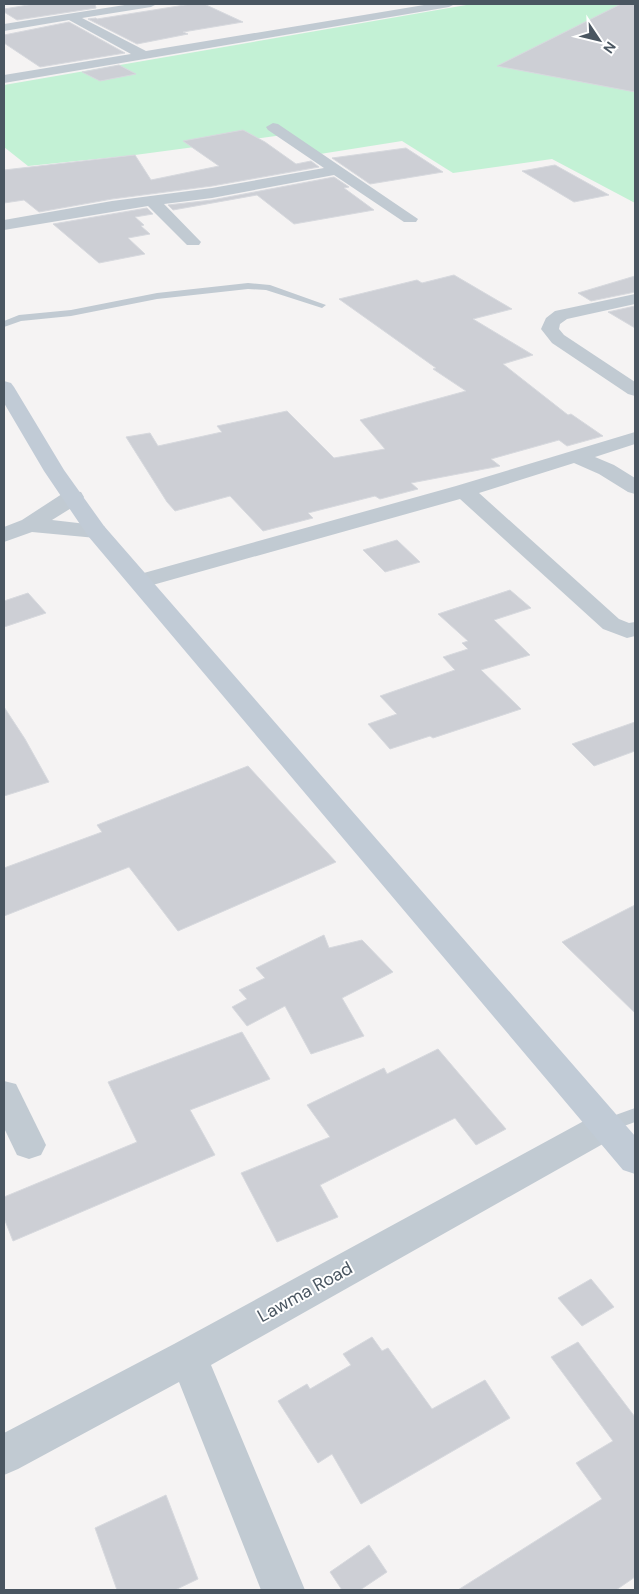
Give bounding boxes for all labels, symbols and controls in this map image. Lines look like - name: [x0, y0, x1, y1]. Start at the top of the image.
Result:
- north arrow: [574, 15, 624, 65]
- text: N: [599, 38, 620, 57]
- street label: Lawma Road: [253, 1256, 357, 1328]

